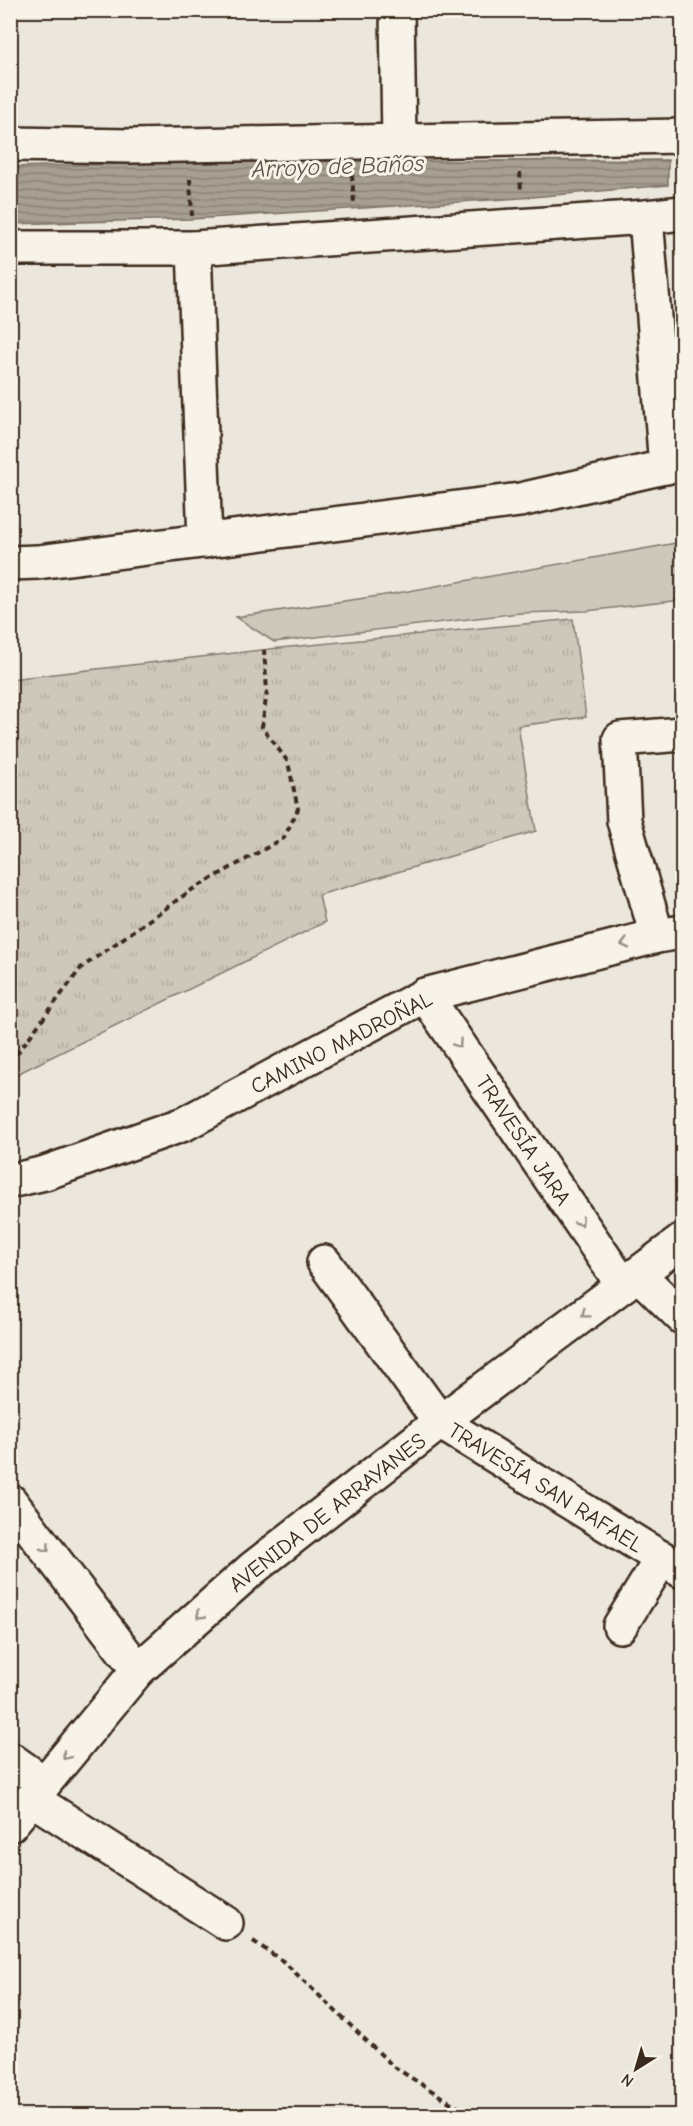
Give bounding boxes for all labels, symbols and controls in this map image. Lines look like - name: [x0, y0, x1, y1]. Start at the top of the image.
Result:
- water label: Arroyo de Baños: [250, 149, 425, 183]
- one-way arrow: [621, 937, 631, 950]
- street label: CAMINO MADROÑAL: [246, 986, 436, 1100]
- one-way arrow: [451, 1037, 462, 1048]
- street label: TRAVESÍA JARA: [470, 1071, 576, 1211]
- one-way arrow: [572, 1216, 584, 1226]
- one-way arrow: [580, 1306, 591, 1317]
- street label: TRAVESÍA SAN RAFAEL: [443, 1417, 648, 1558]
- street label: AVENIDA DE ARRAYANES: [224, 1428, 431, 1598]
- one-way arrow: [38, 1541, 49, 1552]
- one-way arrow: [196, 1608, 207, 1619]
- one-way arrow: [63, 1749, 74, 1760]
- north arrow: [606, 2039, 666, 2099]
- text: N: [618, 2070, 637, 2091]

